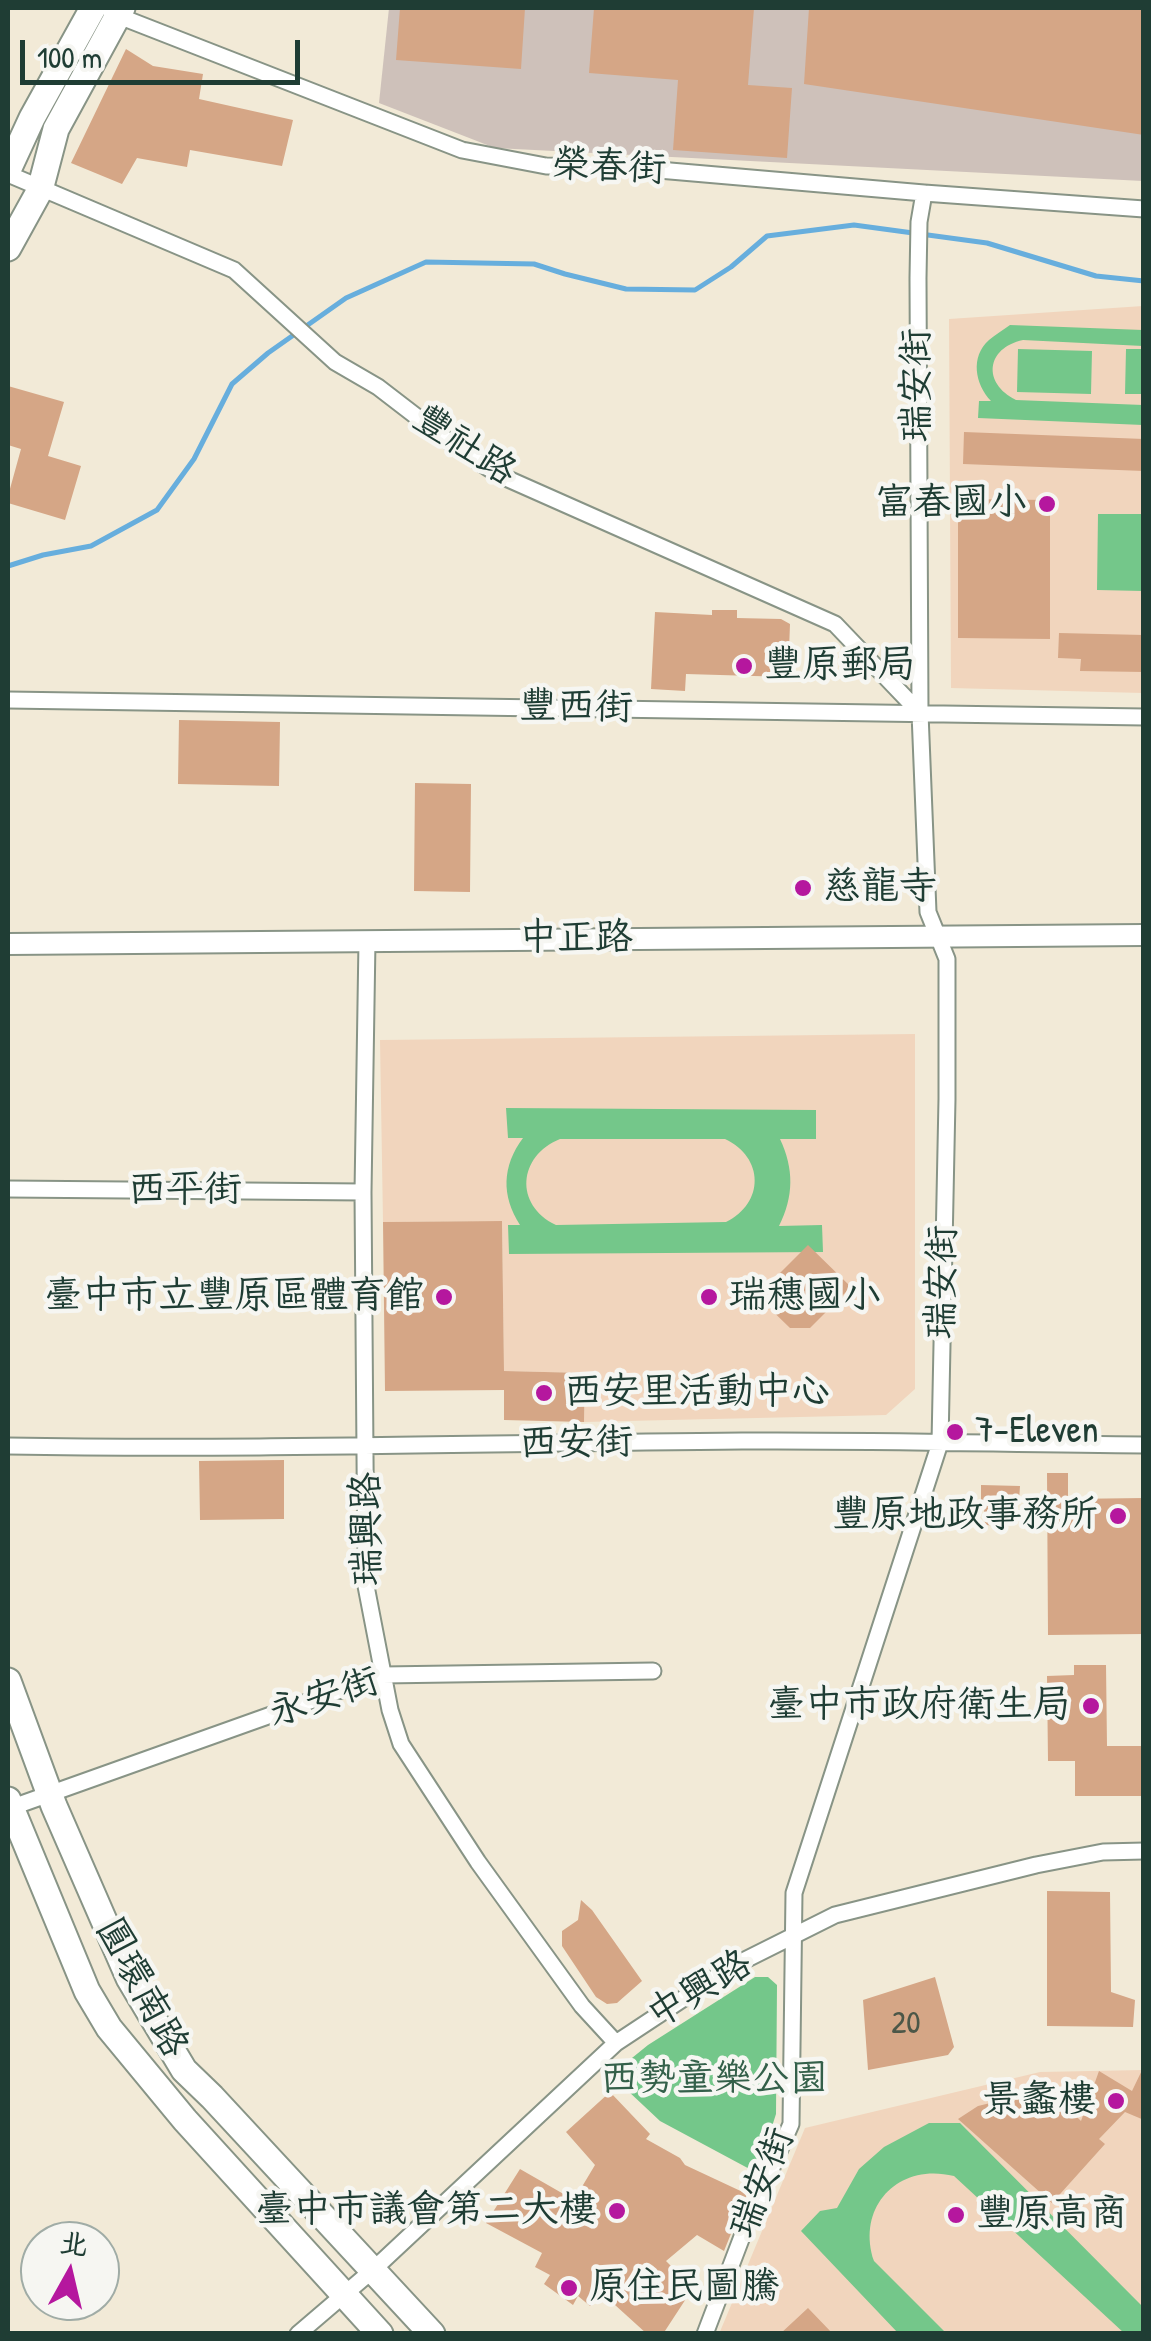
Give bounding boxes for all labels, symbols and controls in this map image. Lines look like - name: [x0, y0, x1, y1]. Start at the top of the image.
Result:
- scale bar: [25, 20, 305, 82]
- text: 100 m: [37, 37, 102, 77]
- street label: 榮春街: [551, 142, 667, 194]
- street label: 瑞安街: [895, 328, 941, 442]
- street label: 豐社路: [404, 396, 524, 496]
- place label: 富春國小: [875, 481, 1027, 527]
- marker: 富春國小: [1036, 493, 1058, 515]
- place label: 豐原郵局: [764, 643, 916, 689]
- marker: 豐原郵局: [733, 655, 755, 677]
- street label: 豐西街: [519, 684, 633, 732]
- place label: 慈龍寺: [823, 865, 937, 911]
- marker: 慈龍寺: [792, 877, 814, 899]
- street label: 中正路: [519, 916, 633, 962]
- street label: 西平街: [128, 1168, 242, 1214]
- street label: 瑞安街: [919, 1225, 967, 1339]
- place label: 臺中市立豐原區體育館: [44, 1274, 424, 1320]
- place label: 瑞穗國小: [729, 1274, 881, 1320]
- marker: 臺中市立豐原區體育館: [433, 1286, 455, 1308]
- marker: 瑞穗國小: [698, 1286, 720, 1308]
- place label: 西安里活動中心: [564, 1370, 830, 1416]
- marker: 西安里活動中心: [533, 1382, 555, 1404]
- place label: 7-Eleven: [975, 1409, 1099, 1455]
- street label: 西安街: [519, 1420, 633, 1468]
- marker: 7-Eleven: [944, 1421, 966, 1443]
- street label: 瑞興路: [344, 1472, 392, 1586]
- place label: 豐原地政事務所: [832, 1493, 1098, 1539]
- marker: 豐原地政事務所: [1107, 1505, 1129, 1527]
- street label: 永安街: [263, 1659, 385, 1737]
- place label: 臺中市政府衛生局: [767, 1683, 1071, 1729]
- marker: 臺中市政府衛生局: [1080, 1695, 1102, 1717]
- street label: 圓環南路: [85, 1910, 197, 2066]
- street label: 中興路: [639, 1941, 761, 2039]
- house number: 20: [891, 2005, 921, 2043]
- park label: 西勢童樂公園: [600, 2057, 828, 2103]
- place label: 景蠡樓: [982, 2078, 1096, 2124]
- marker: 景蠡樓: [1105, 2090, 1127, 2112]
- street label: 瑞安街: [721, 2122, 805, 2244]
- place label: 臺中市議會第二大樓: [255, 2188, 597, 2234]
- place label: 豐原高商: [976, 2192, 1128, 2238]
- marker: 臺中市議會第二大樓: [606, 2200, 628, 2222]
- marker: 豐原高商: [945, 2204, 967, 2226]
- north arrow: [20, 2221, 120, 2321]
- text: 北: [57, 2223, 90, 2264]
- place label: 原住民圖騰: [589, 2265, 779, 2311]
- marker: 原住民圖騰: [558, 2277, 580, 2299]

